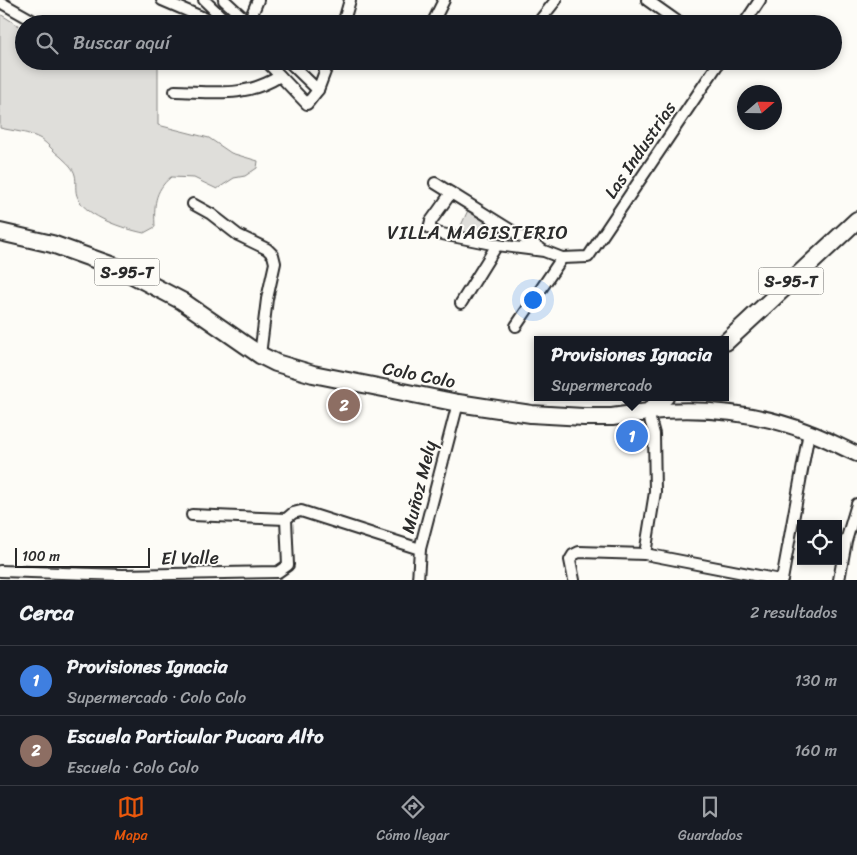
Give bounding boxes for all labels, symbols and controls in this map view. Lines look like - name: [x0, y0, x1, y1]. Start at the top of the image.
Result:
- search box: [15, 15, 842, 70]
- text: Buscar aquí: [73, 26, 170, 59]
- icon: search: [33, 29, 61, 57]
- north arrow: [737, 85, 782, 130]
- street label: Las Industrias: [595, 94, 685, 205]
- district label: VILLA MAGISTERIO: [387, 216, 569, 249]
- road number: S-95-T: [94, 258, 160, 286]
- road number: S-95-T: [758, 268, 824, 294]
- your location: [520, 287, 546, 313]
- popup: [534, 336, 729, 401]
- text: Provisiones Ignacia: [551, 338, 712, 371]
- street label: Colo Colo: [380, 352, 458, 398]
- text: Supermercado: [551, 371, 652, 400]
- pin: 2: [328, 386, 360, 424]
- pin: 1: [616, 417, 648, 455]
- street label: Muñoz Mely: [392, 436, 446, 537]
- map controls: [797, 520, 842, 565]
- button: locate: [797, 520, 842, 565]
- street label: El Valle: [161, 541, 219, 575]
- text: 100 m: [22, 544, 60, 569]
- scale bar: [15, 545, 150, 568]
- text: Cerca: [20, 594, 74, 632]
- text: 2 resultados: [750, 598, 837, 627]
- text: Provisiones Ignacia: [67, 650, 228, 683]
- text: 1: [33, 666, 39, 695]
- text: 130 m: [795, 666, 837, 695]
- text: Supermercado · Colo Colo: [67, 683, 246, 712]
- text: Escuela Particular Pucara Alto: [67, 720, 324, 753]
- text: 2: [31, 736, 41, 765]
- text: 160 m: [794, 736, 837, 765]
- text: Escuela · Colo Colo: [67, 753, 199, 782]
- tab: Mapa: [115, 793, 147, 848]
- tab: Cómo llegar: [377, 793, 449, 848]
- tab: Guardados: [678, 793, 742, 848]

